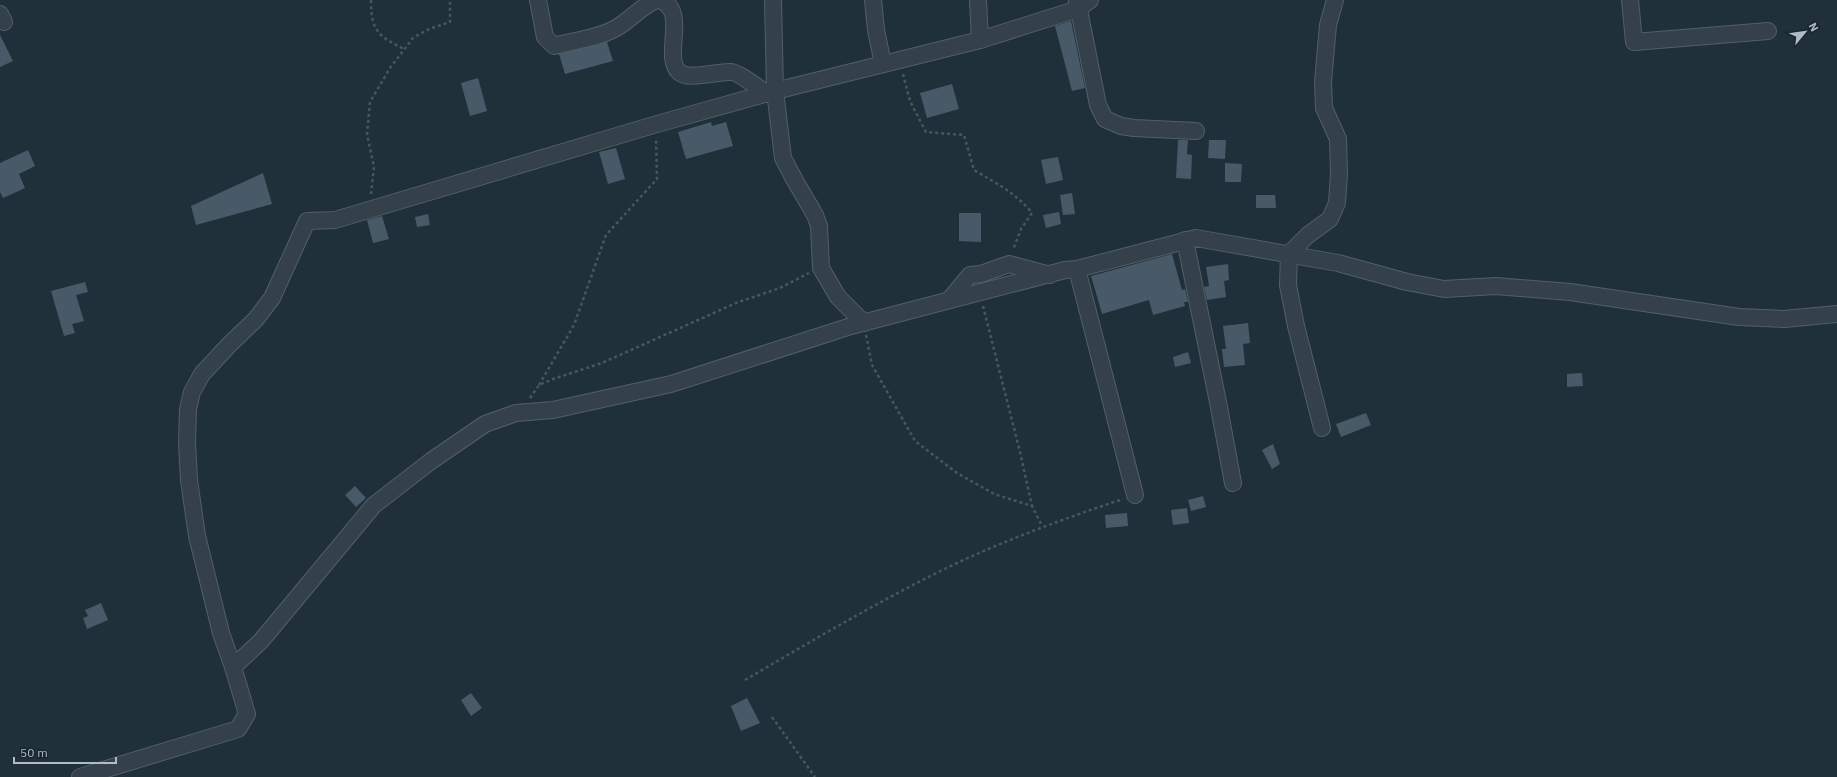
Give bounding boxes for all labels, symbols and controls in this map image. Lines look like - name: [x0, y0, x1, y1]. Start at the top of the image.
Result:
- north arrow: [1785, 12, 1825, 52]
- text: N: [1806, 20, 1822, 34]
- scale bar: [14, 739, 116, 765]
- text: 50 m: [20, 745, 48, 760]

